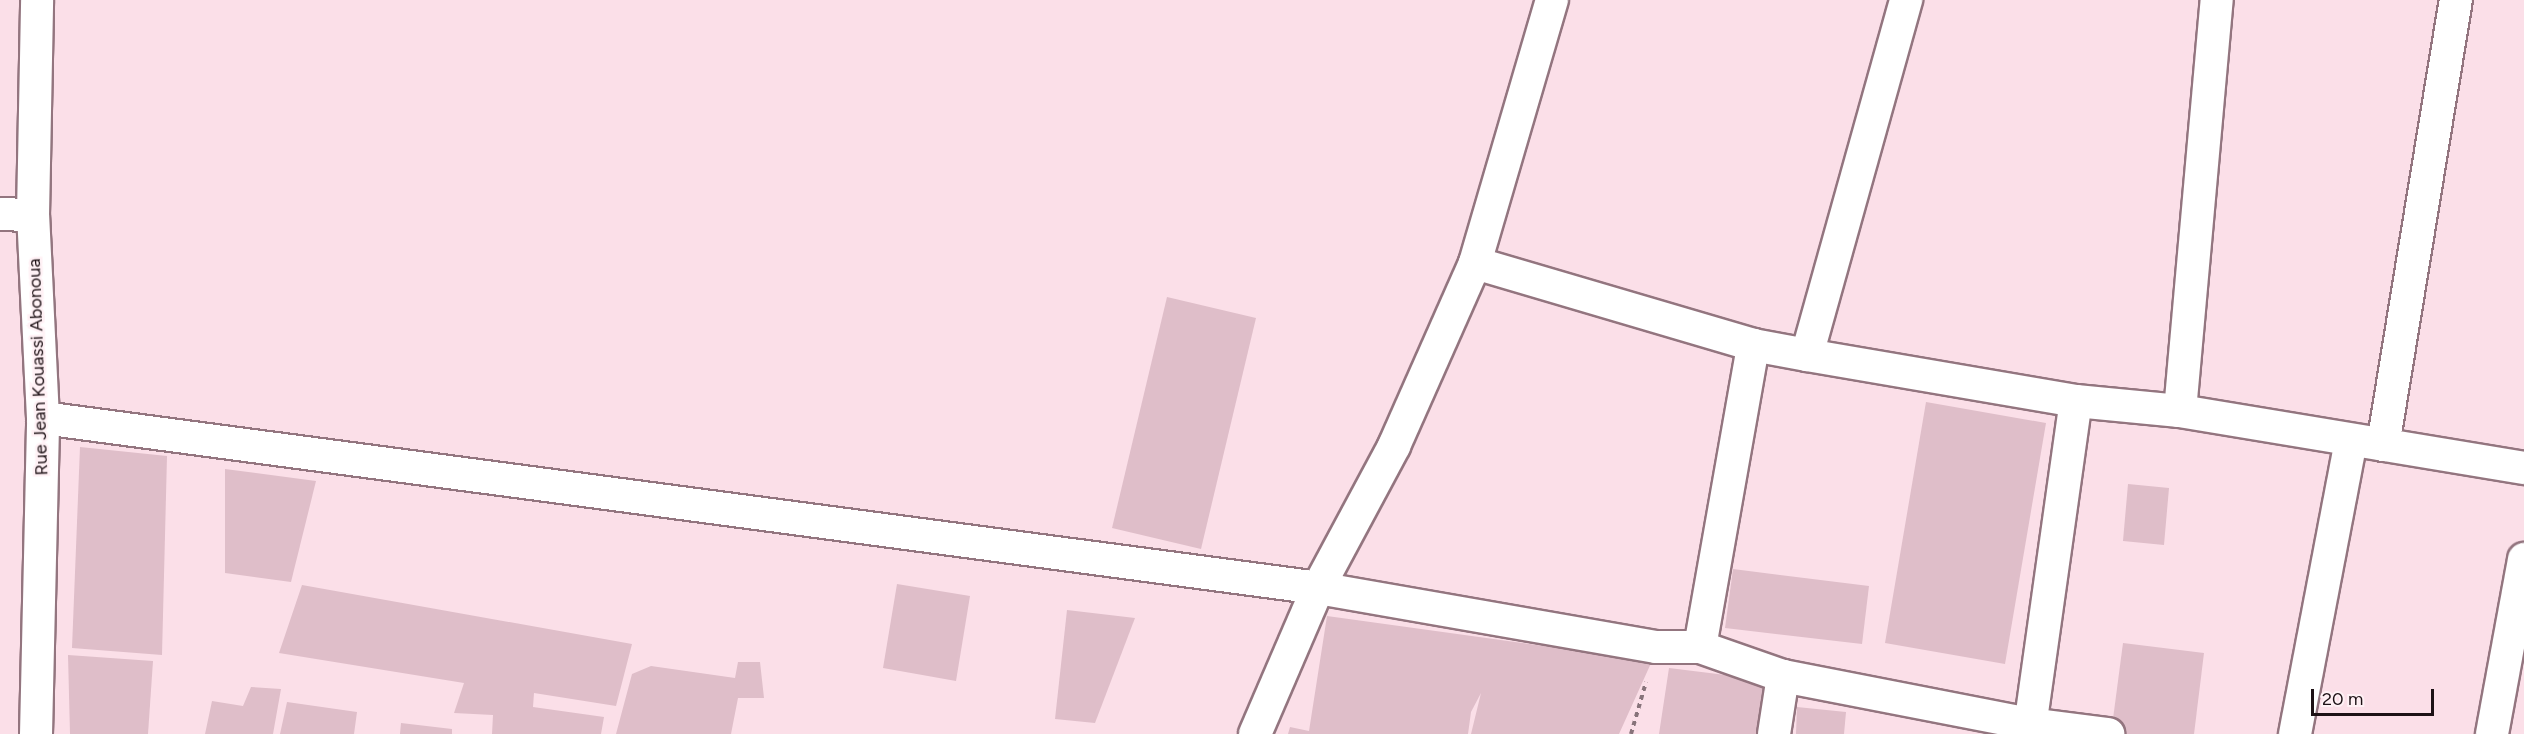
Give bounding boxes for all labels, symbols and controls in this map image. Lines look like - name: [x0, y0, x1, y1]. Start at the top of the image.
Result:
- street label: Rue Jean Kouassi Abonoua: [23, 258, 53, 476]
- scale bar: [2314, 677, 2437, 715]
- text: 20 m: [2322, 688, 2363, 710]

